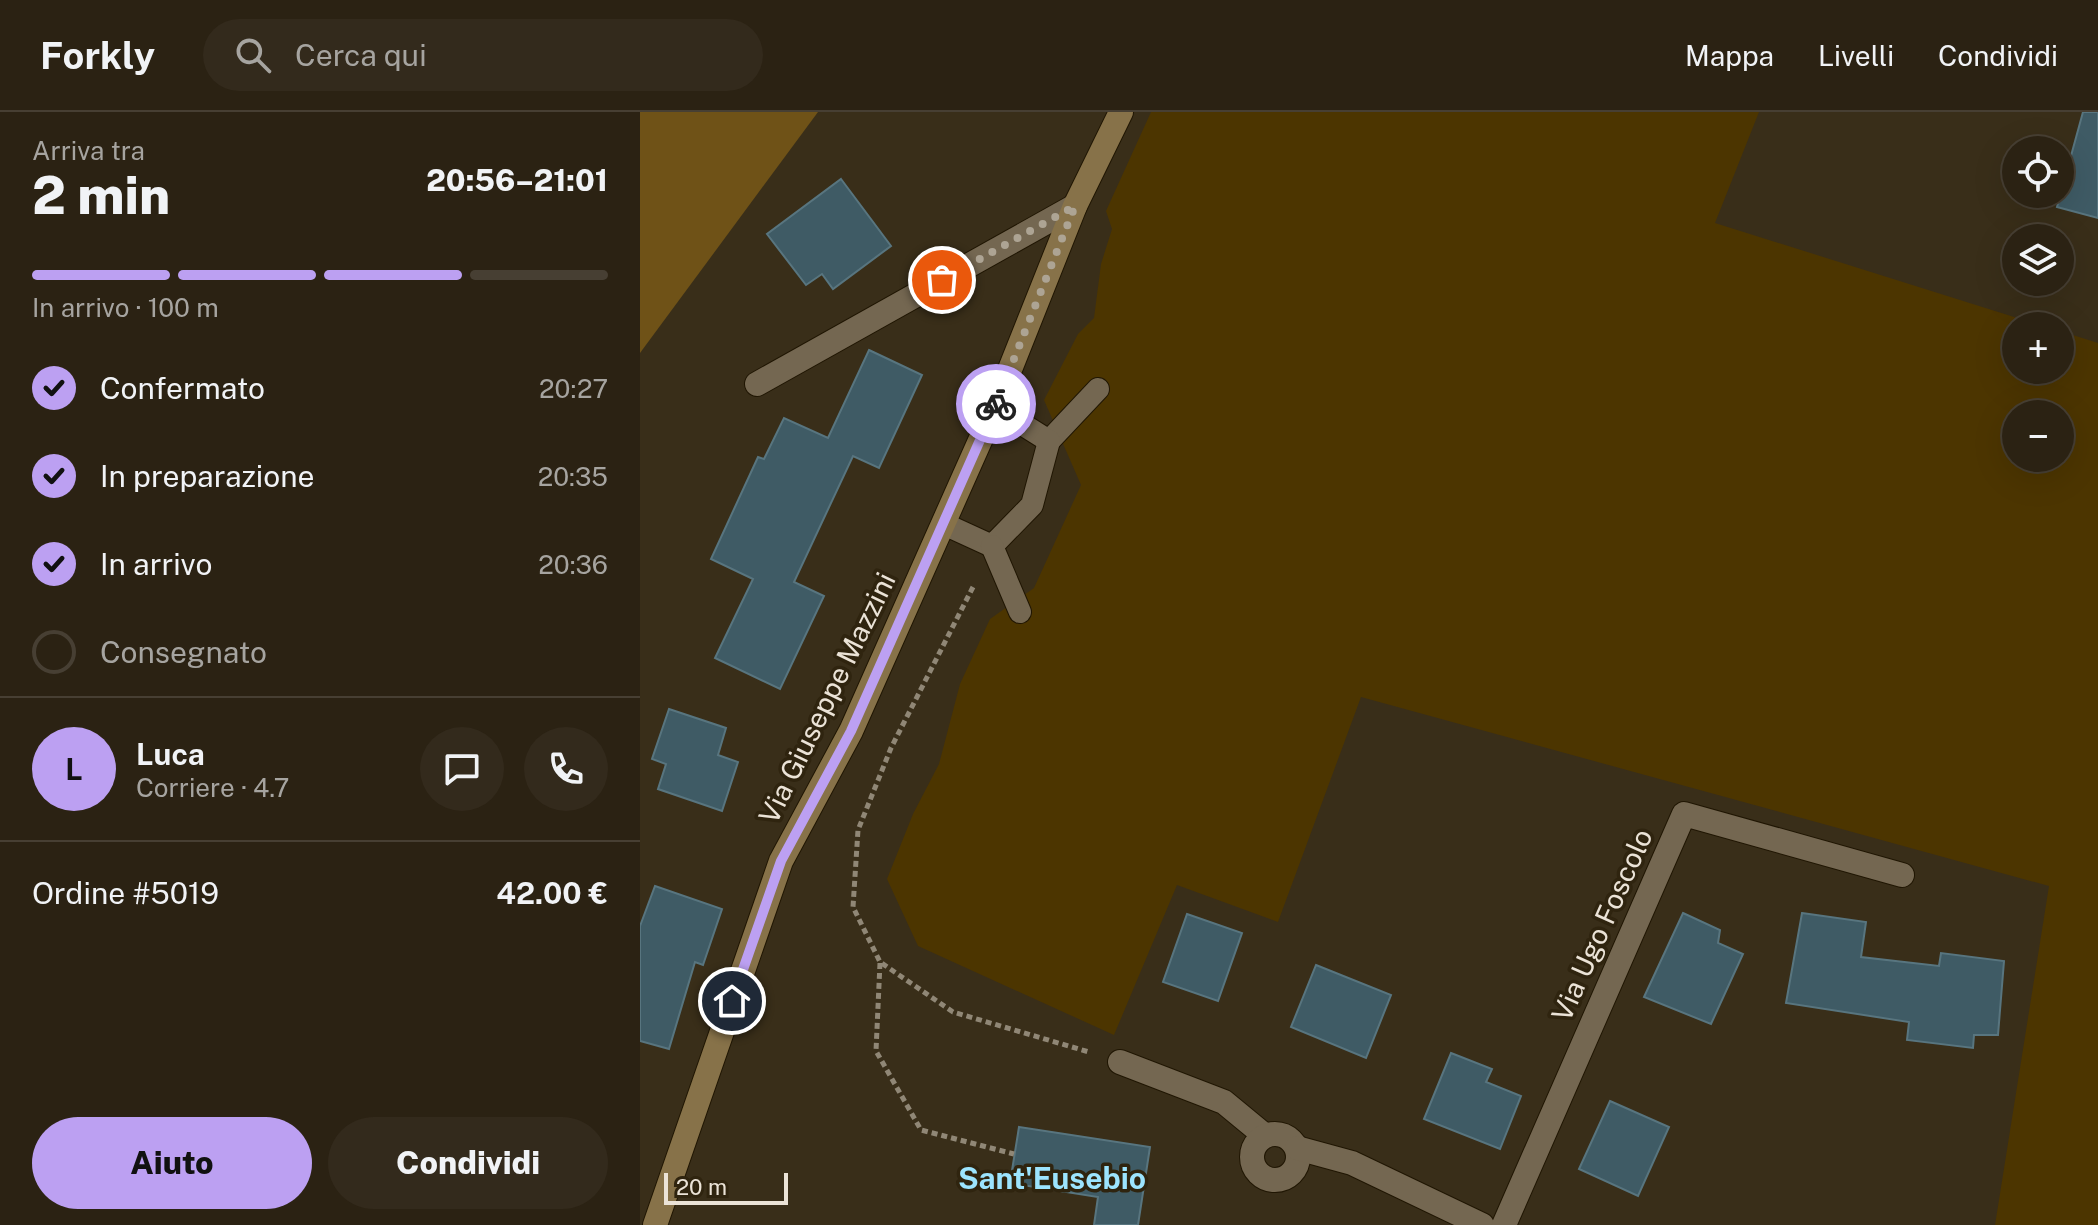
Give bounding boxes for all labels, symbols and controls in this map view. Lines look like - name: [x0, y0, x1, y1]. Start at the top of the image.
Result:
- search box: [203, 19, 763, 91]
- text: Forkly: [40, 33, 155, 78]
- icon: search: [231, 33, 275, 77]
- text: Cerca qui: [295, 37, 427, 73]
- text: Mappa: [1685, 39, 1774, 72]
- text: Livelli: [1818, 39, 1894, 72]
- text: Condividi: [1938, 39, 2058, 72]
- text: Arriva tra: [32, 135, 145, 166]
- map controls: [2002, 136, 2074, 472]
- button: locate: [2002, 136, 2074, 208]
- text: 20:56–21:01: [426, 162, 608, 198]
- text: 2 min: [32, 165, 170, 226]
- button: layers: [2002, 224, 2074, 296]
- pin: [908, 246, 976, 314]
- icon: bag: [920, 258, 964, 302]
- text: In arrivo · 100 m: [32, 292, 219, 323]
- button: +: [2002, 312, 2074, 384]
- courier: [956, 364, 1036, 444]
- icon: check: [32, 366, 76, 410]
- text: Confermato: [100, 370, 265, 406]
- text: 20:27: [539, 373, 608, 404]
- icon: bike: [974, 382, 1018, 426]
- button: −: [2002, 400, 2074, 472]
- icon: check: [32, 454, 76, 498]
- text: In preparazione: [100, 458, 315, 494]
- text: 20:35: [538, 461, 608, 492]
- icon: check: [32, 542, 76, 586]
- text: In arrivo: [100, 546, 212, 582]
- text: 20:36: [538, 549, 608, 580]
- street label: Via Giuseppe Mazzini: [751, 567, 902, 829]
- text: Consegnato: [100, 634, 267, 670]
- button: chat: [420, 727, 504, 811]
- button: phone: [524, 727, 608, 811]
- text: Luca: [136, 736, 205, 772]
- text: L: [65, 751, 83, 787]
- text: Corriere · 4.7: [136, 772, 290, 803]
- street label: Via Ugo Foscolo: [1544, 823, 1659, 1026]
- text: Ordine #5019: [32, 875, 219, 911]
- text: 42.00 €: [496, 875, 608, 911]
- pin: [698, 967, 766, 1035]
- icon: home: [710, 979, 754, 1023]
- button: Aiuto: [32, 1117, 312, 1209]
- button: Condividi: [328, 1117, 608, 1209]
- district label: Sant'Eusebio: [958, 1160, 1146, 1196]
- scale bar: [664, 1169, 788, 1205]
- text: 20 m: [676, 1174, 727, 1200]

